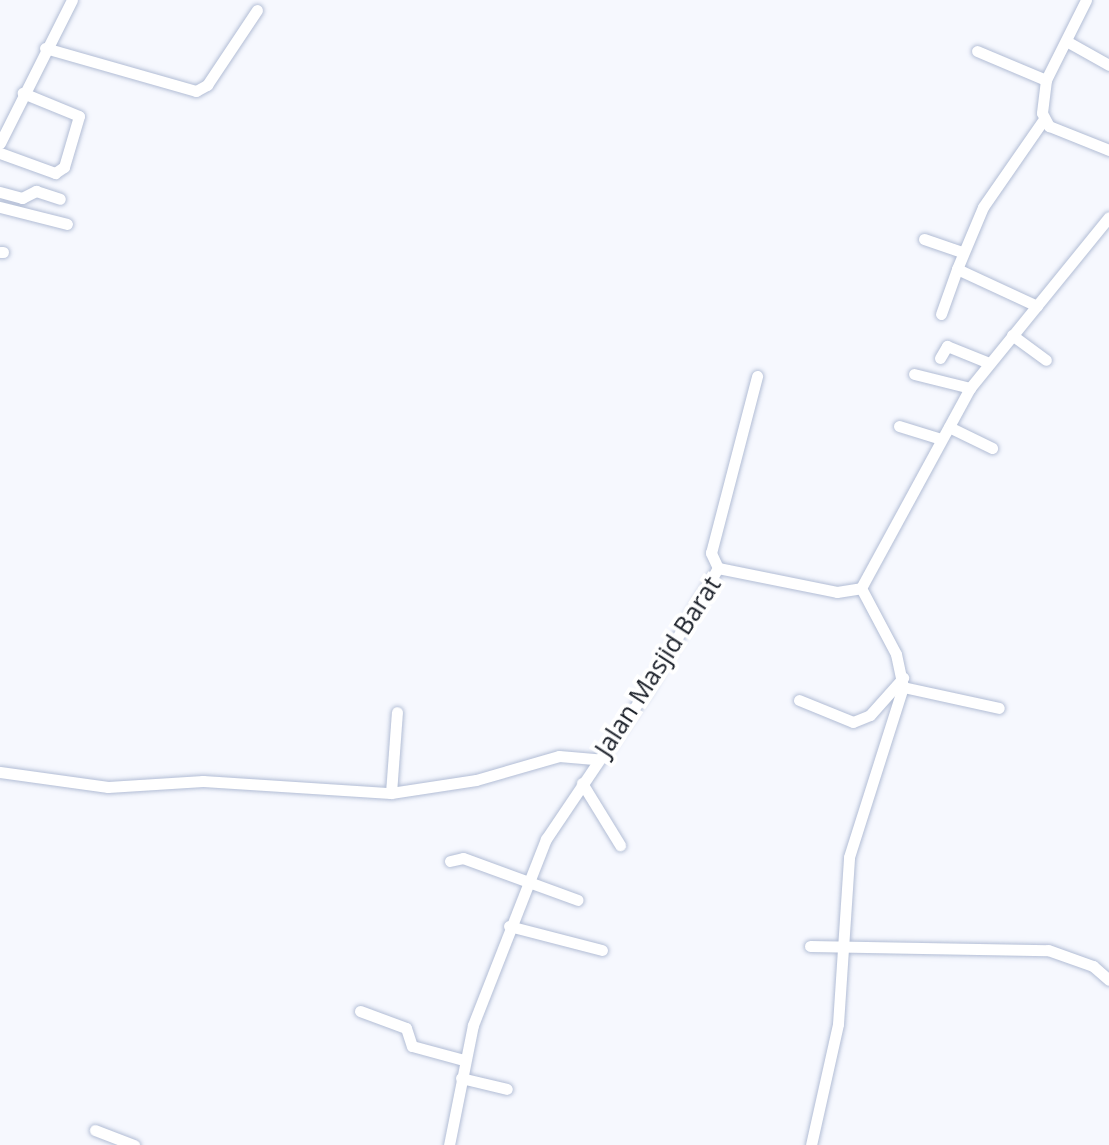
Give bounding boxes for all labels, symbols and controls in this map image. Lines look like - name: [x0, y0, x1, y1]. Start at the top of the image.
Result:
- street label: Jalan Masjid Barat: [588, 570, 726, 762]

